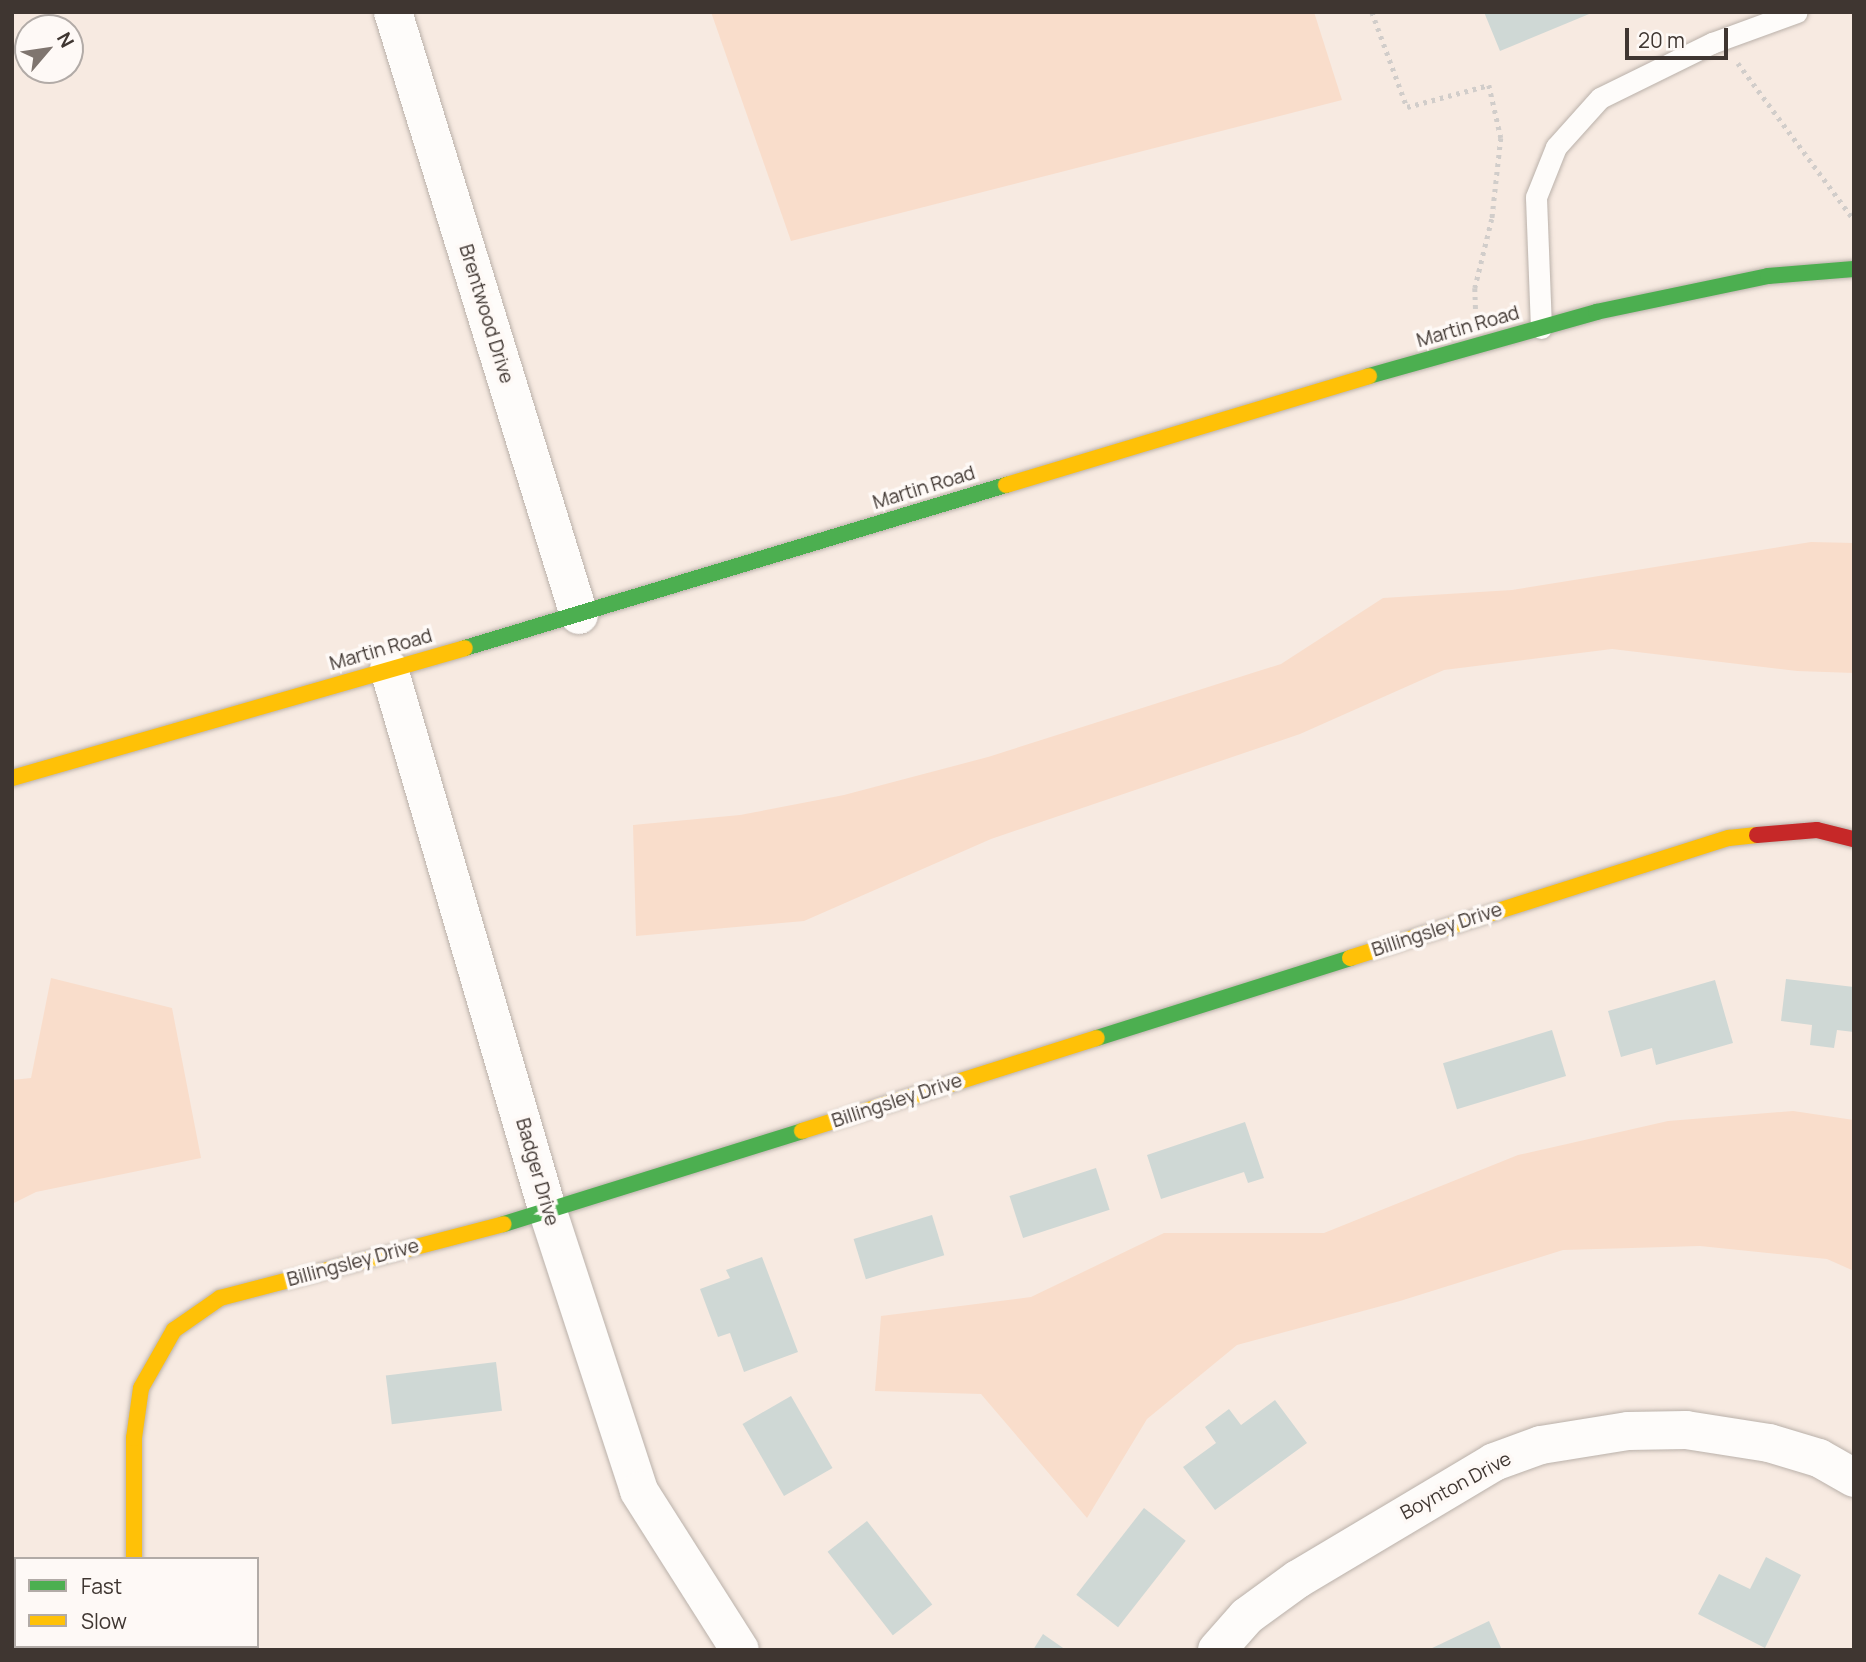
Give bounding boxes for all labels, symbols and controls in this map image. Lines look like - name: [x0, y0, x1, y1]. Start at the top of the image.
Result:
- north arrow: [14, 14, 84, 84]
- scale bar: [1628, 14, 1731, 58]
- text: 20 m: [1638, 26, 1685, 54]
- text: N: [51, 28, 80, 52]
- street label: Brentwood Drive: [454, 242, 518, 386]
- street label: Martin Road: [1414, 301, 1522, 353]
- street label: Martin Road: [870, 462, 978, 514]
- street label: Martin Road: [327, 624, 435, 676]
- street label: Billingsley Drive: [1369, 898, 1505, 962]
- street label: Billingsley Drive: [829, 1069, 965, 1133]
- street label: Badger Drive: [511, 1116, 563, 1228]
- street label: Billingsley Drive: [285, 1234, 421, 1292]
- street label: Boynton Drive: [1397, 1447, 1515, 1525]
- legend: [14, 1557, 259, 1648]
- text: Fast: [81, 1572, 122, 1600]
- text: Slow: [81, 1607, 127, 1635]

